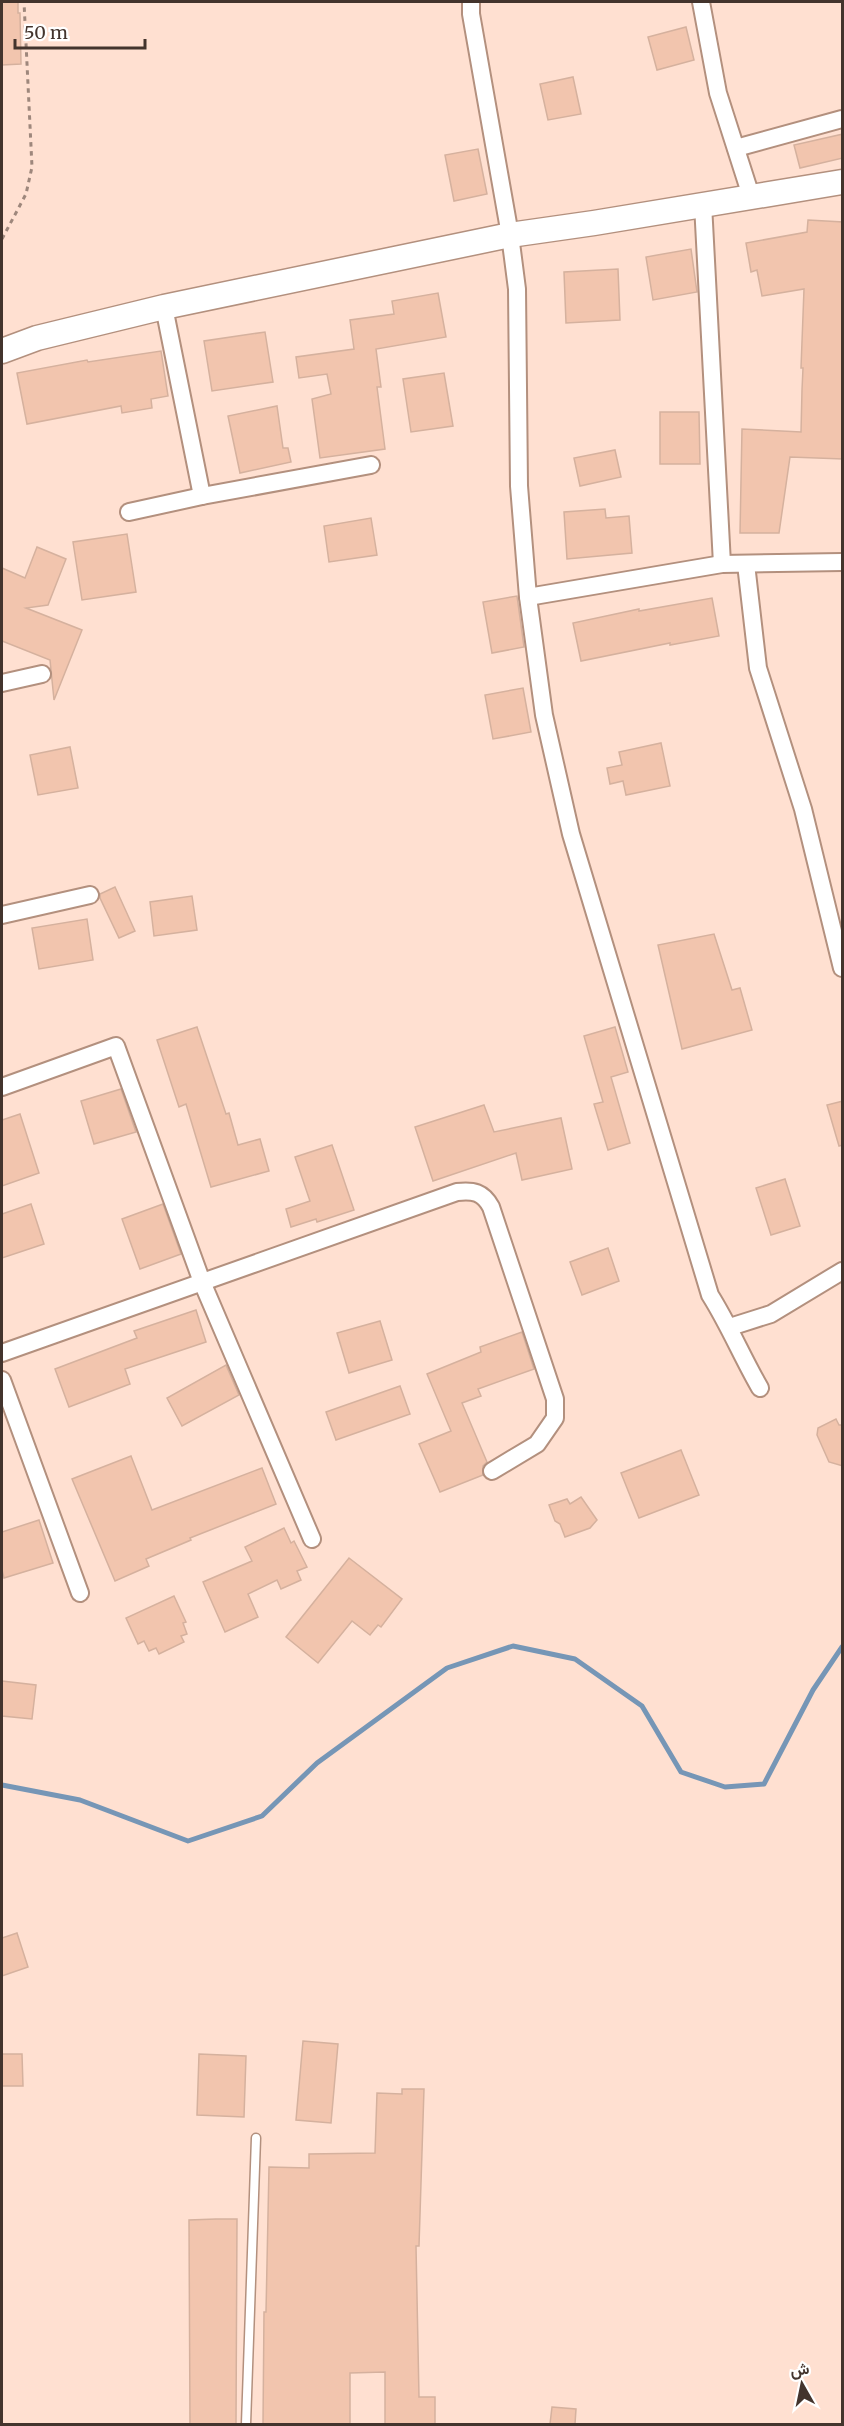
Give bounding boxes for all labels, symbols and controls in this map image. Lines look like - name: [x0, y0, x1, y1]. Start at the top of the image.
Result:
- scale bar: [15, 12, 146, 50]
- text: 50 m: [24, 21, 68, 44]
- north arrow: [772, 2354, 832, 2414]
- text: ش: [789, 2358, 811, 2381]

